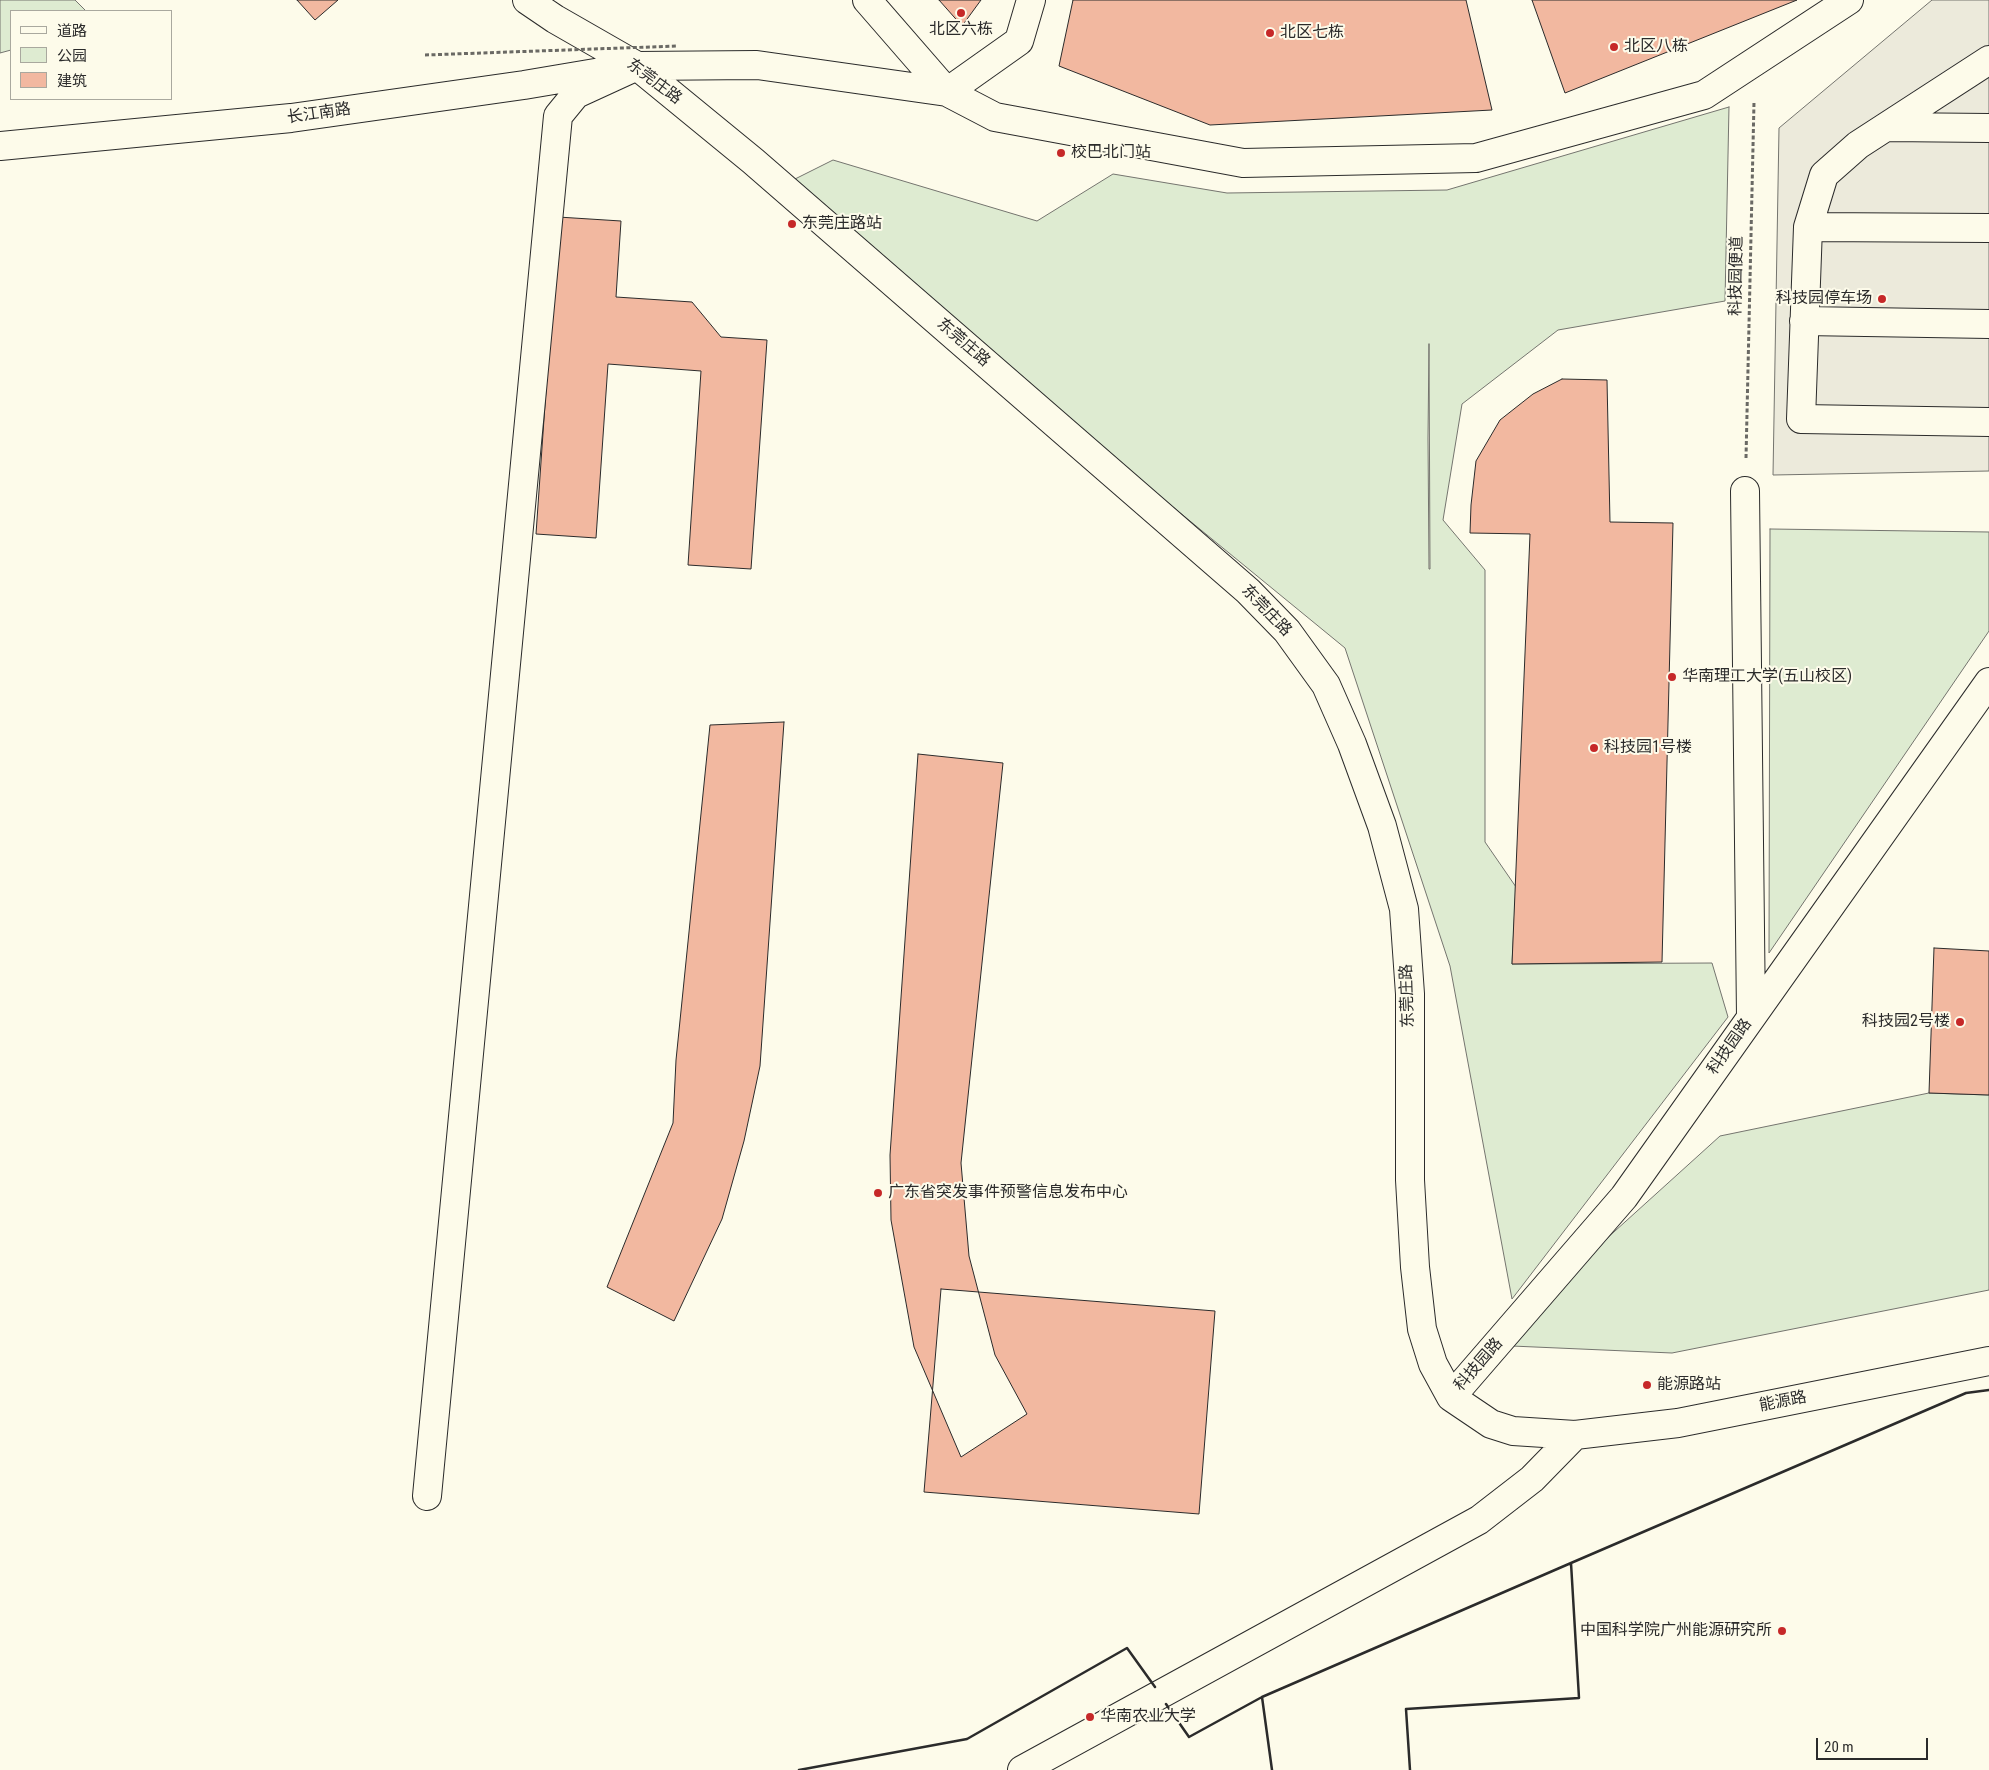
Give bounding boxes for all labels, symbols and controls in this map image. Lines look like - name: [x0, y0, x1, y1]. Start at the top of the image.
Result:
- marker: 北区六栋: [955, 7, 967, 19]
- legend: [10, 10, 172, 100]
- place label: 北区六栋: [929, 20, 993, 40]
- text: 道路: [57, 22, 87, 40]
- place label: 北区七栋: [1280, 23, 1344, 43]
- marker: 北区七栋: [1264, 27, 1276, 39]
- place label: 北区八栋: [1624, 37, 1688, 57]
- marker: 北区八栋: [1608, 41, 1620, 53]
- text: 公园: [57, 47, 87, 65]
- street label: 东莞庄路: [623, 55, 685, 109]
- text: 建筑: [57, 72, 87, 90]
- street label: 长江南路: [286, 100, 352, 128]
- place label: 校巴北门站: [1071, 143, 1151, 163]
- marker: 校巴北门站: [1055, 147, 1067, 159]
- place label: 东莞庄路站: [802, 214, 882, 234]
- marker: 东莞庄路站: [786, 218, 798, 230]
- street label: 科技园便道: [1727, 236, 1747, 316]
- place label: 科技园停车场: [1776, 289, 1872, 309]
- marker: 科技园停车场: [1876, 293, 1888, 305]
- street label: 东莞庄路: [933, 315, 993, 371]
- street label: 东莞庄路: [1237, 581, 1295, 641]
- place label: 华南理工大学(五山校区): [1682, 667, 1852, 687]
- marker: 华南理工大学(五山校区): [1666, 671, 1678, 683]
- place label: 科技园1号楼: [1604, 738, 1692, 758]
- marker: 科技园1号楼: [1588, 742, 1600, 754]
- street label: 东莞庄路: [1397, 964, 1419, 1028]
- place label: 科技园2号楼: [1862, 1012, 1950, 1032]
- street label: 科技园路: [1704, 1015, 1756, 1079]
- marker: 科技园2号楼: [1954, 1016, 1966, 1028]
- place label: 广东省突发事件预警信息发布中心: [888, 1183, 1128, 1203]
- marker: 广东省突发事件预警信息发布中心: [872, 1187, 884, 1199]
- street label: 科技园路: [1451, 1335, 1507, 1395]
- place label: 能源路站: [1657, 1375, 1721, 1395]
- marker: 能源路站: [1641, 1379, 1653, 1391]
- street label: 能源路: [1758, 1388, 1808, 1416]
- place label: 中国科学院广州能源研究所: [1580, 1621, 1772, 1641]
- marker: 中国科学院广州能源研究所: [1776, 1625, 1788, 1637]
- place label: 华南农业大学: [1100, 1707, 1196, 1727]
- marker: 华南农业大学: [1084, 1711, 1096, 1723]
- scale bar: [1819, 1728, 1932, 1760]
- text: 20 m: [1824, 1738, 1854, 1756]

